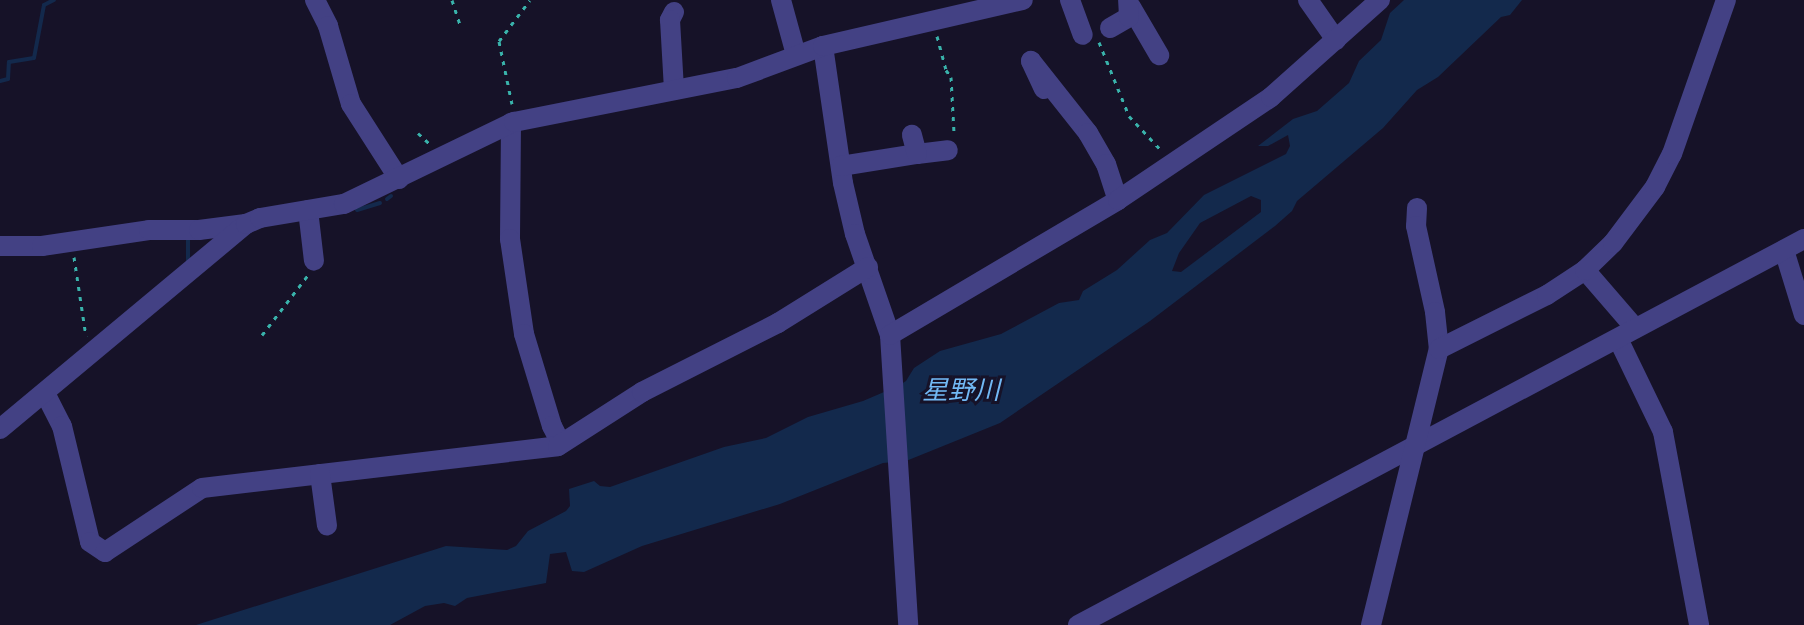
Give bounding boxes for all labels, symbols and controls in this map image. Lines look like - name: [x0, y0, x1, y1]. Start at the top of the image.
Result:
- water label: 星野川: [922, 375, 1000, 407]

